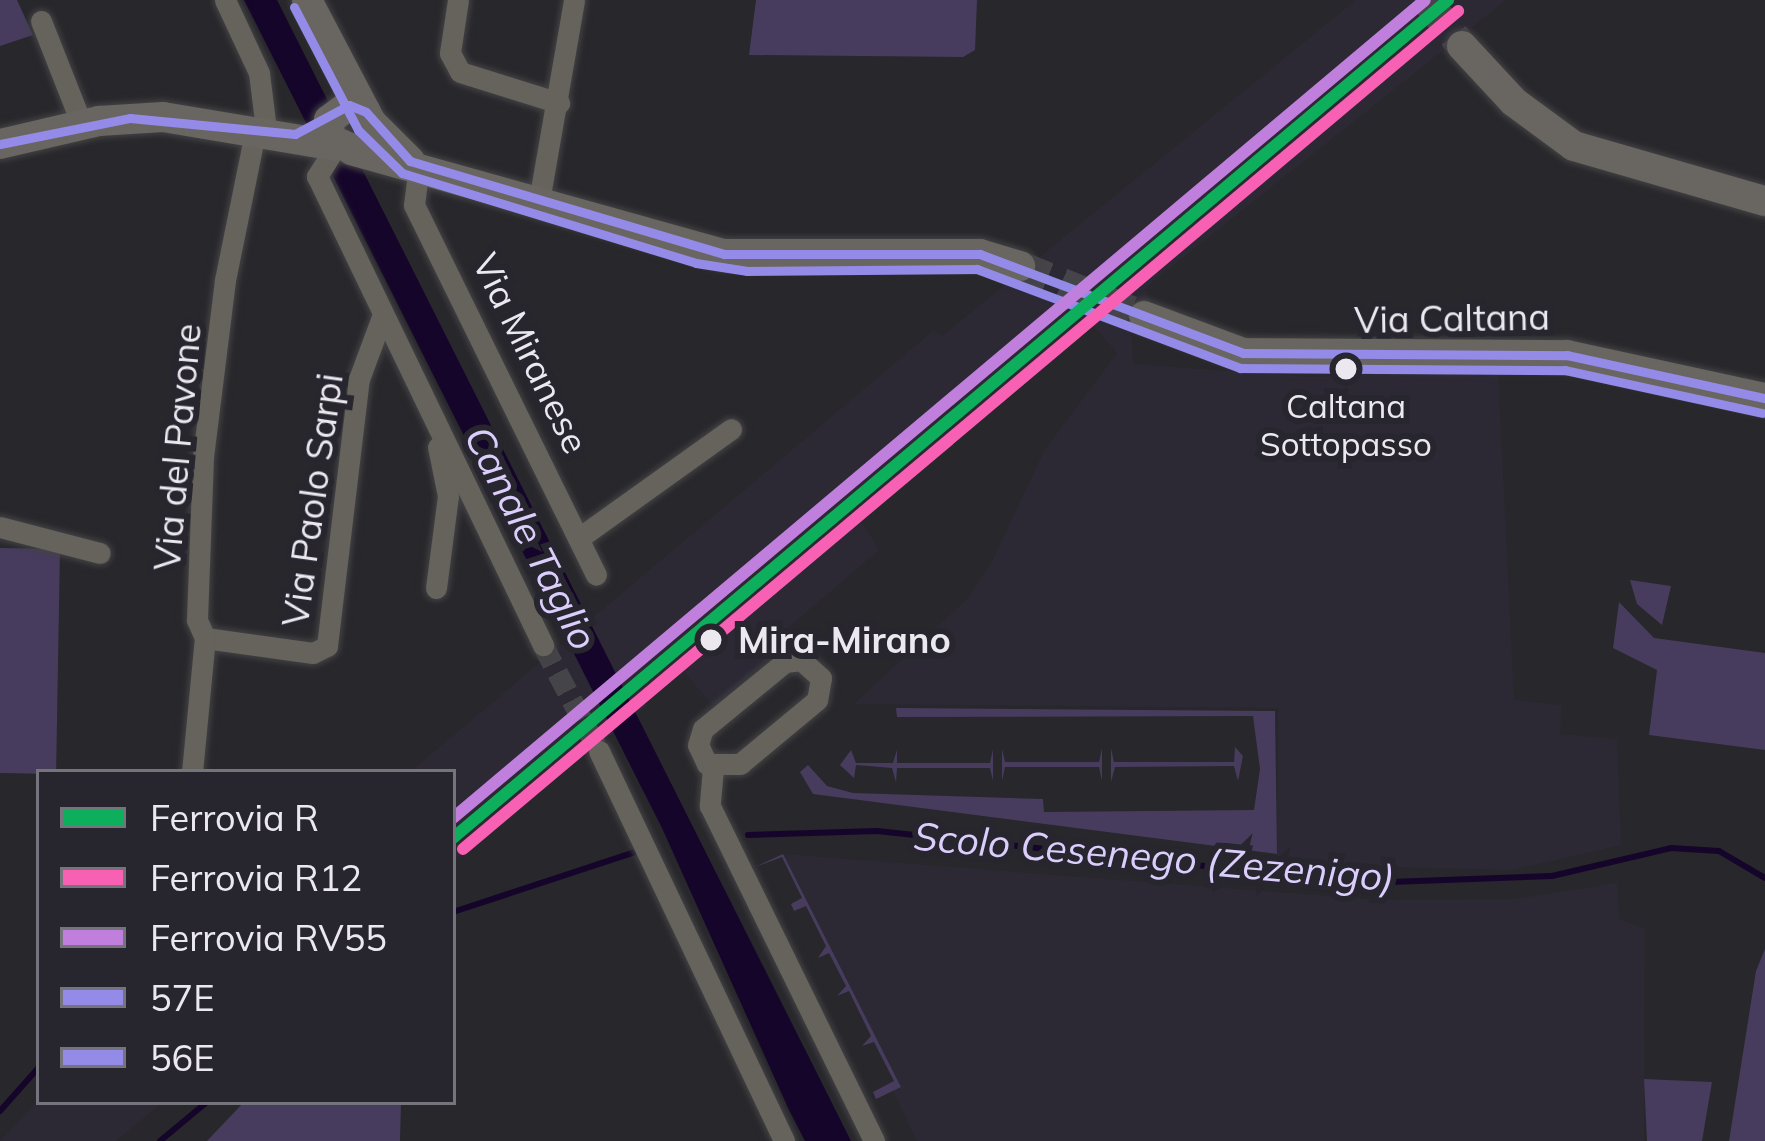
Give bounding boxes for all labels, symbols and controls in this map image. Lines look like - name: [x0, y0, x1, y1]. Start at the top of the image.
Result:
- street label: Via Miranese: [464, 246, 598, 460]
- street label: Via Caltana: [1354, 295, 1550, 341]
- street label: Via del Pavone: [145, 322, 209, 572]
- marker: Caltana Sottopasso: [1335, 358, 1357, 380]
- street label: Via Paolo Sarpi: [273, 371, 351, 629]
- place label: Caltana Sottopasso: [1260, 386, 1432, 464]
- water label: Canale Taglio: [455, 418, 607, 658]
- place label: Mira-Mirano: [738, 618, 951, 662]
- marker: Mira-Mirano: [695, 624, 727, 656]
- legend: [36, 769, 456, 1105]
- text: Ferrovia R: [150, 795, 319, 840]
- water label: Scolo Cesenego (Zezenigo): [912, 813, 1396, 901]
- text: Ferrovia R12: [150, 855, 362, 900]
- text: Ferrovia RV55: [150, 915, 387, 960]
- text: 57E: [150, 975, 214, 1020]
- text: 56E: [150, 1035, 214, 1080]

